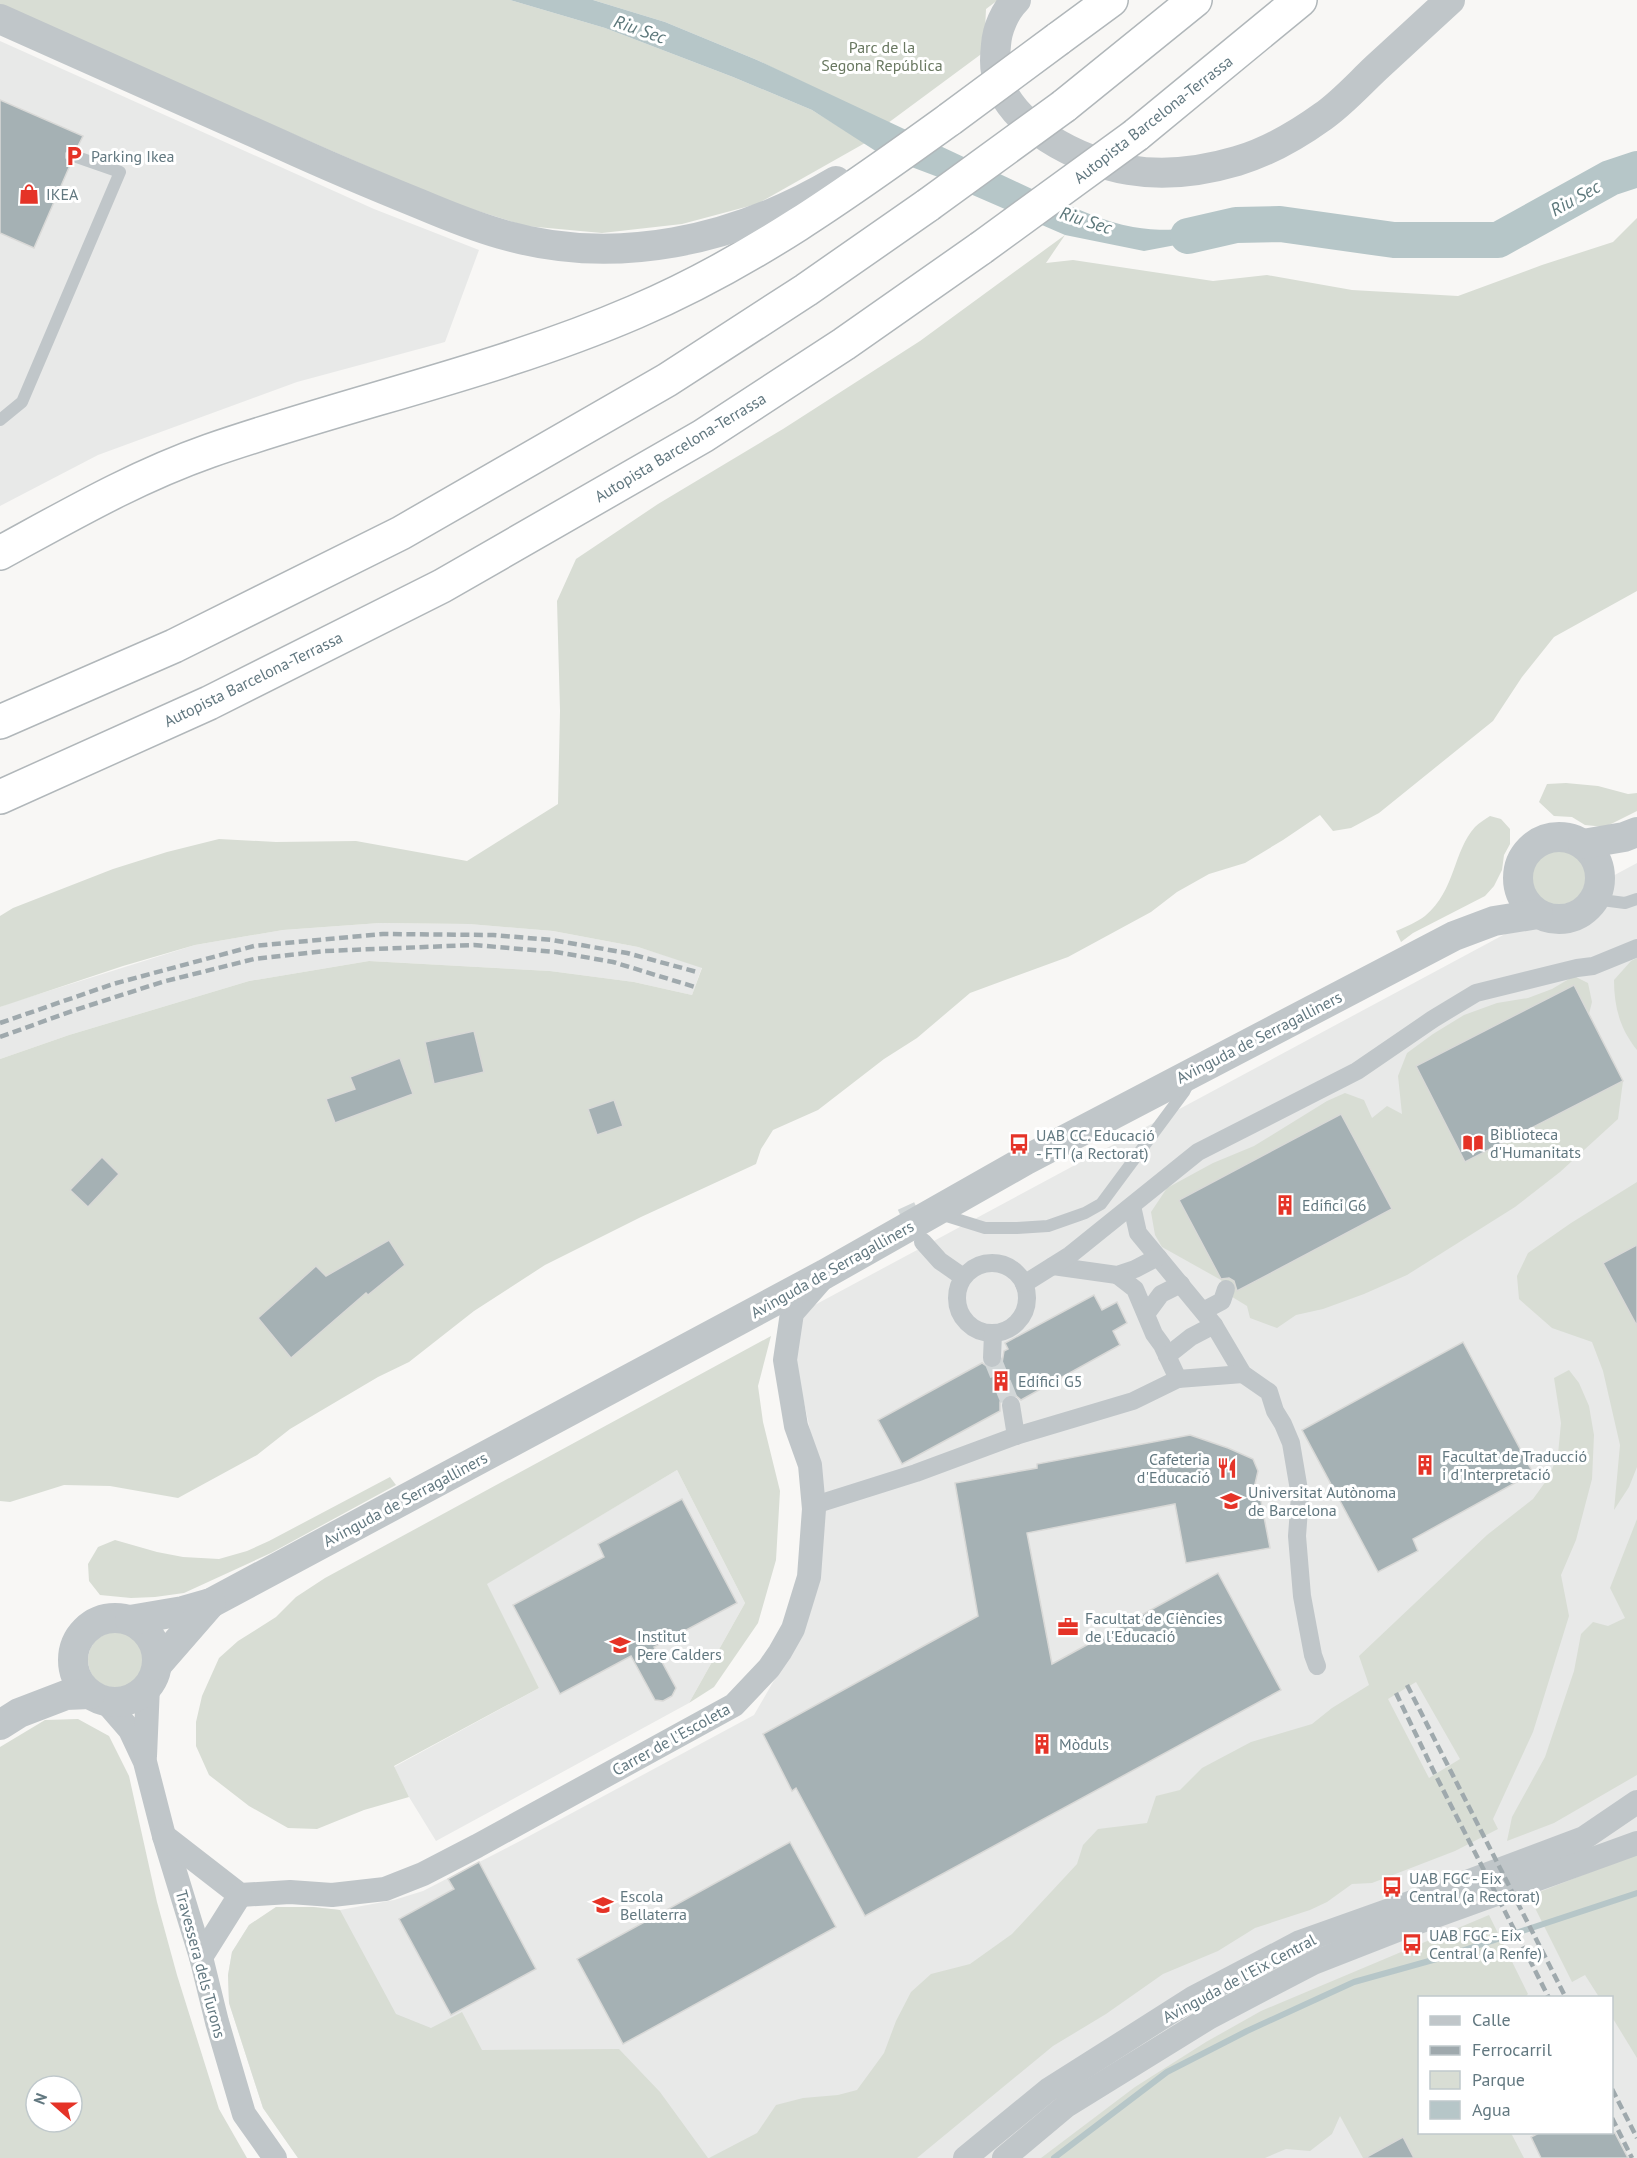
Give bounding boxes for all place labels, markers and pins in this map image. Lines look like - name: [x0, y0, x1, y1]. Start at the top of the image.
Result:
- parking icon: Parking Ikea: [62, 144, 86, 168]
- place label: Parking Ikea: [91, 146, 175, 166]
- shop icon: IKEA: [17, 182, 41, 206]
- place label: IKEA: [46, 184, 79, 204]
- place label: Biblioteca d'Humanitats: [1490, 1124, 1581, 1162]
- place label: UAB CC. Educació - FTI (a Rectorat): [1036, 1125, 1155, 1163]
- library icon: Biblioteca d'Humanitats: [1461, 1131, 1485, 1155]
- bus stop icon: UAB CC. Educació - FTI (a Rectorat): [1007, 1132, 1031, 1156]
- building icon: Edifici G6: [1273, 1193, 1297, 1217]
- place label: Edifici G6: [1302, 1195, 1366, 1215]
- building icon: Edifici G5: [989, 1369, 1013, 1393]
- place label: Edifici G5: [1018, 1371, 1082, 1391]
- place label: Facultat de Traducció i d'Interpretació: [1442, 1446, 1587, 1484]
- place label: Cafeteria d'Educació: [1137, 1449, 1210, 1487]
- building icon: Facultat de Traducció i d'Interpretació: [1413, 1453, 1437, 1477]
- restaurant icon: Cafeteria d'Educació: [1215, 1456, 1239, 1480]
- place label: Universitat Autònoma de Barcelona: [1248, 1482, 1396, 1520]
- school or university icon: Universitat Autònoma de Barcelona: [1219, 1489, 1243, 1513]
- place label: Facultat de Ciències de l'Educació: [1085, 1608, 1223, 1646]
- office icon: Facultat de Ciències de l'Educació: [1056, 1615, 1080, 1639]
- place label: Institut Pere Calders: [637, 1626, 722, 1664]
- school or university icon: Institut Pere Calders: [608, 1633, 632, 1657]
- building icon: Mòduls: [1030, 1732, 1054, 1756]
- place label: Mòduls: [1059, 1734, 1109, 1754]
- place label: UAB FGC - Eix Central (a Rectorat): [1409, 1868, 1540, 1906]
- bus stop icon: UAB FGC - Eix Central (a Rectorat): [1380, 1875, 1404, 1899]
- place label: Escola Bellaterra: [620, 1886, 687, 1924]
- school or university icon: Escola Bellaterra: [591, 1893, 615, 1917]
- place label: UAB FGC - Eix Central (a Renfe): [1429, 1925, 1542, 1963]
- bus stop icon: UAB FGC - Eix Central (a Renfe): [1400, 1932, 1424, 1956]

